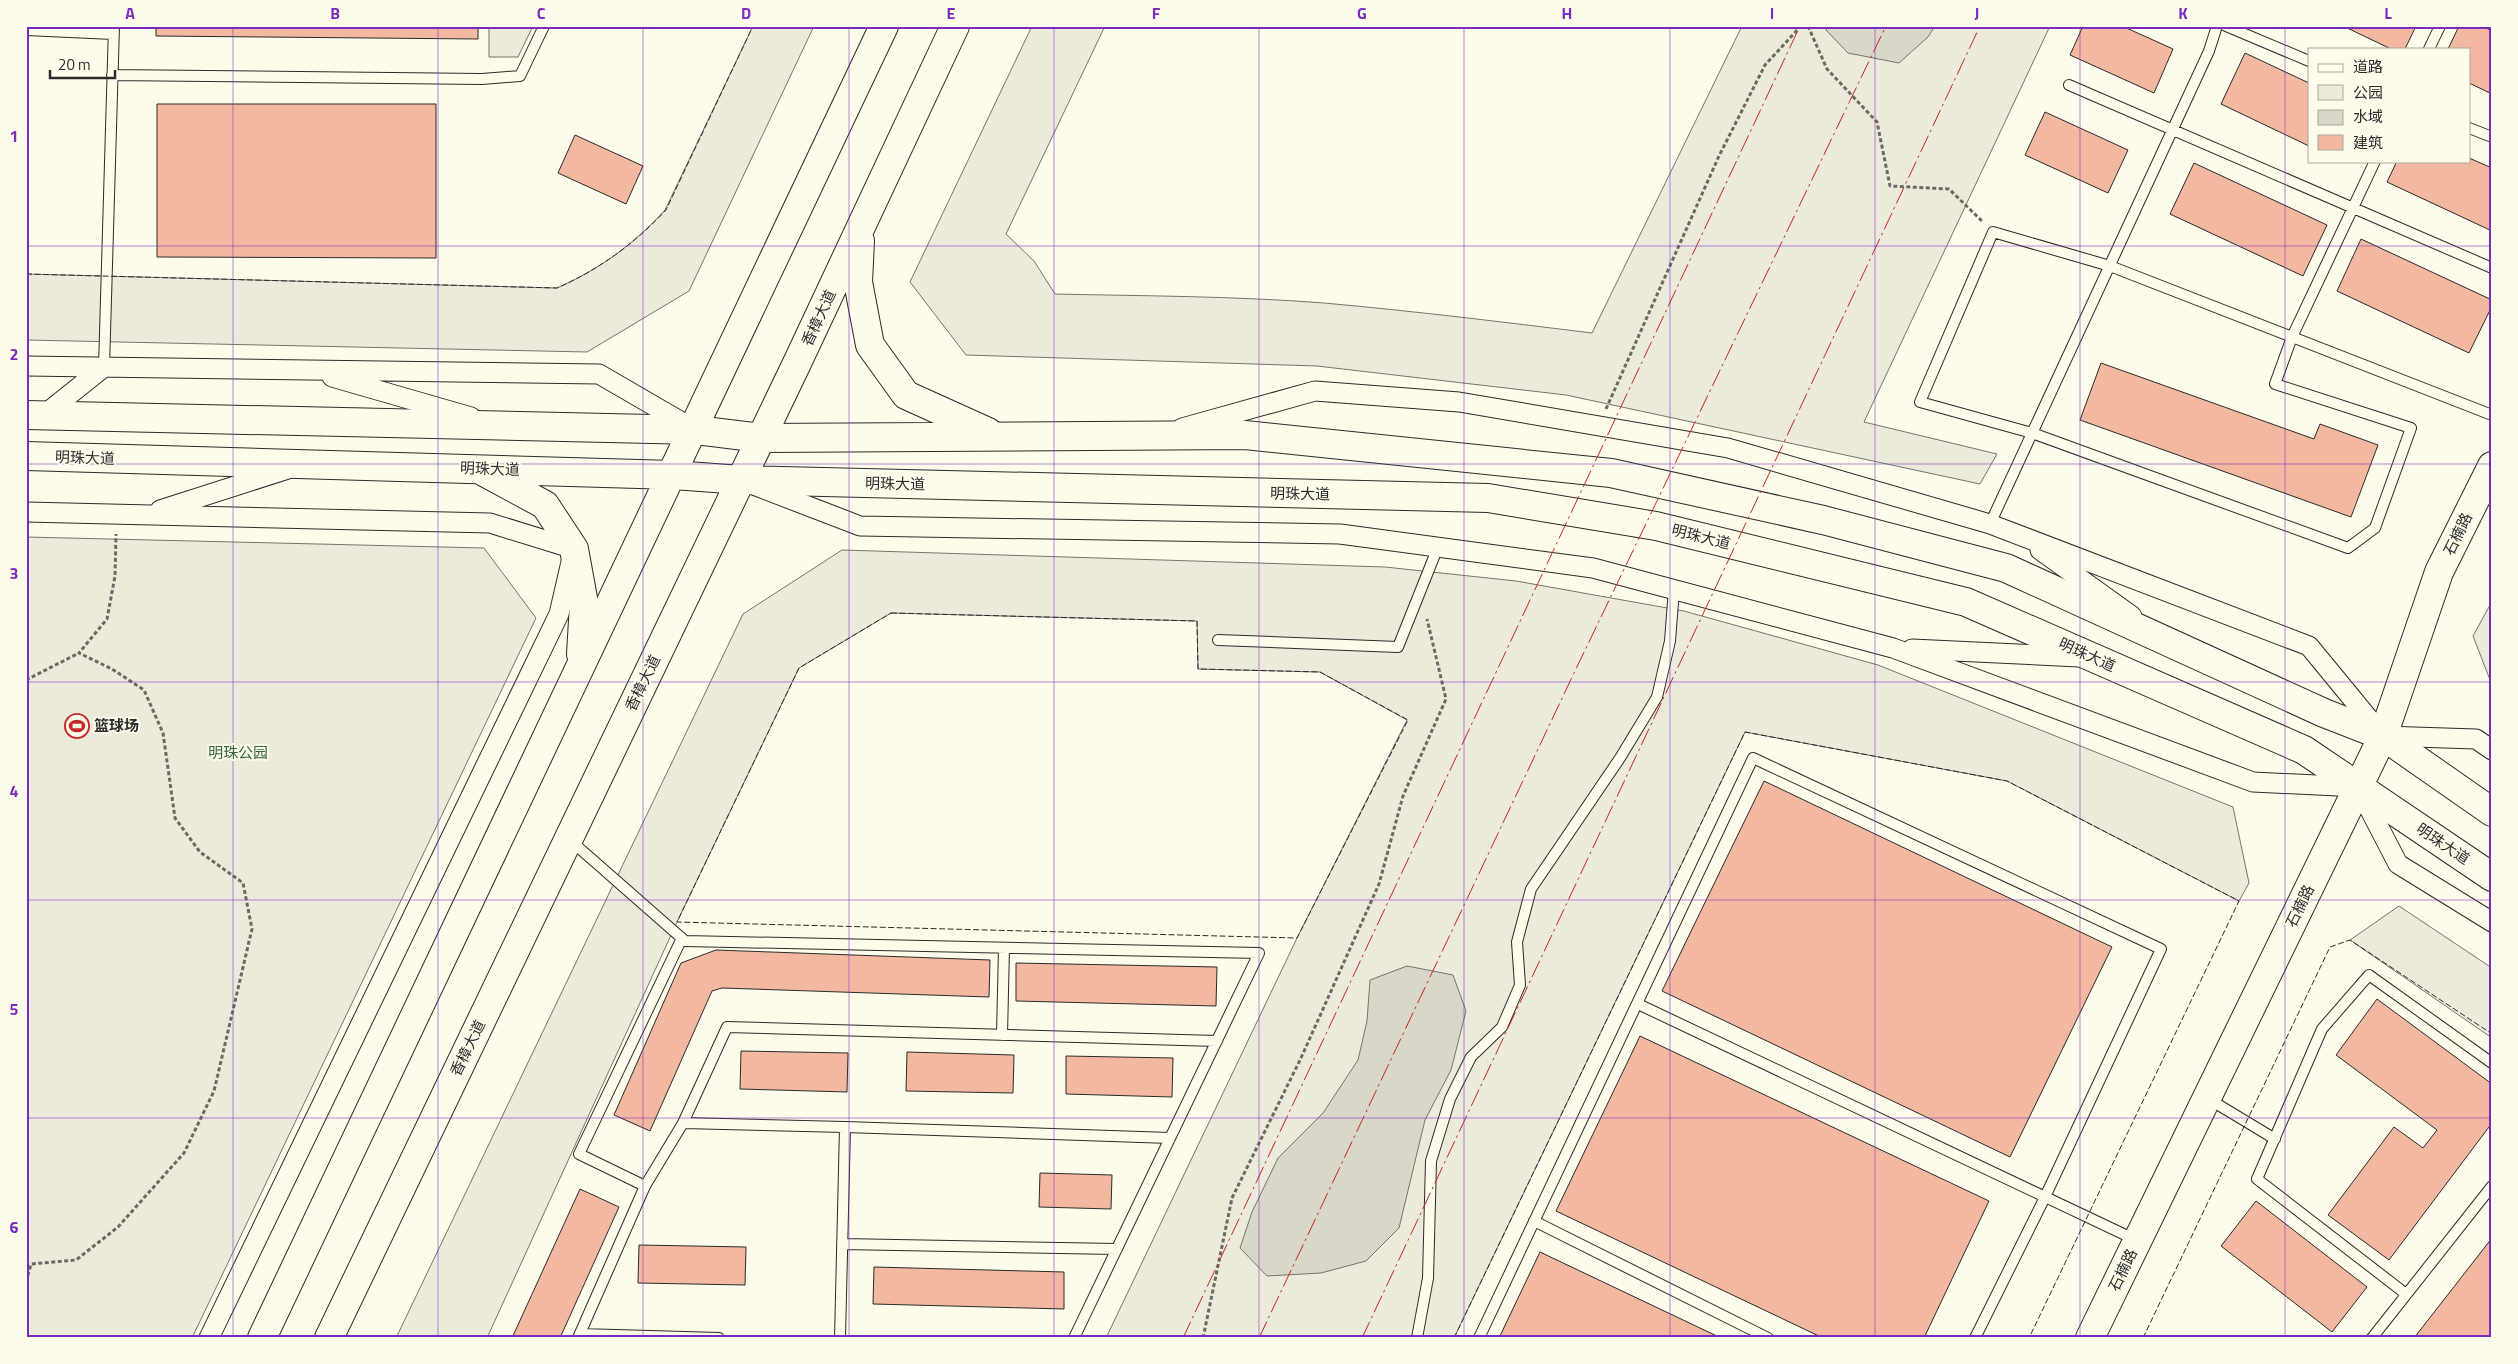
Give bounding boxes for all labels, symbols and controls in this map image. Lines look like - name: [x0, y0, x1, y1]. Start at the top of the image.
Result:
- text: A: [125, 1, 135, 25]
- text: B: [330, 1, 340, 25]
- text: C: [537, 1, 546, 25]
- text: D: [741, 1, 751, 25]
- text: E: [947, 1, 956, 25]
- text: F: [1152, 1, 1161, 25]
- text: G: [1357, 1, 1367, 25]
- text: H: [1562, 1, 1572, 25]
- text: I: [1770, 1, 1774, 25]
- text: J: [1975, 1, 1979, 25]
- text: K: [2178, 1, 2188, 25]
- text: L: [2384, 1, 2392, 25]
- scale bar: [50, 48, 115, 80]
- legend: [2308, 48, 2470, 162]
- text: 20 m: [58, 53, 91, 76]
- text: 道路: [2353, 55, 2383, 78]
- text: 公园: [2353, 81, 2383, 104]
- text: 水域: [2353, 105, 2383, 128]
- text: 1: [10, 124, 18, 148]
- text: 建筑: [2353, 131, 2383, 154]
- street label: 香樟大道: [795, 286, 842, 350]
- text: 2: [10, 342, 18, 366]
- street label: 明珠大道: [55, 445, 115, 470]
- street label: 明珠大道: [460, 456, 520, 481]
- street label: 明珠大道: [865, 471, 925, 496]
- street label: 明珠大道: [1270, 481, 1330, 506]
- street label: 石楠路: [2437, 509, 2478, 559]
- street label: 明珠大道: [1669, 518, 1733, 555]
- text: 3: [10, 561, 18, 585]
- street label: 明珠大道: [2055, 632, 2119, 677]
- street label: 香樟大道: [619, 651, 666, 715]
- sports icon: 篮球场: [64, 713, 90, 739]
- place label: 篮球场: [94, 714, 139, 737]
- park label: 明珠公园: [208, 741, 268, 764]
- text: 4: [10, 779, 19, 803]
- street label: 明珠大道: [2412, 817, 2475, 870]
- street label: 石楠路: [2279, 881, 2320, 931]
- text: 5: [10, 997, 19, 1021]
- street label: 香樟大道: [444, 1016, 491, 1080]
- text: 6: [10, 1215, 19, 1239]
- street label: 石楠路: [2102, 1245, 2143, 1295]

